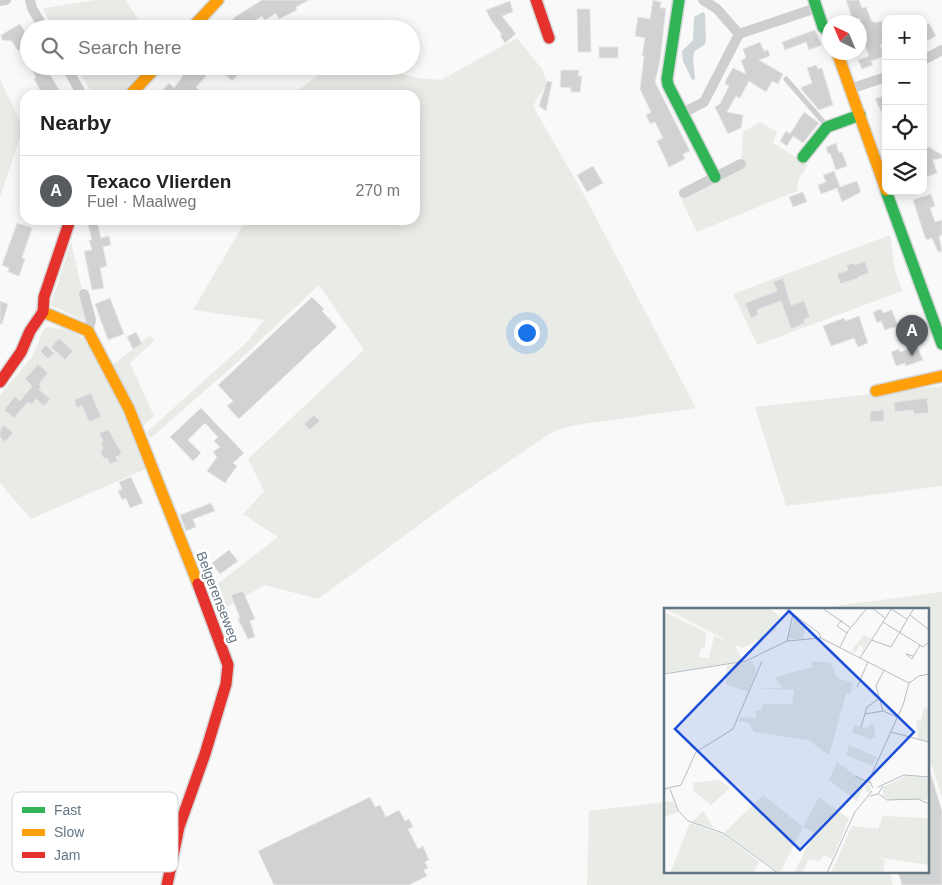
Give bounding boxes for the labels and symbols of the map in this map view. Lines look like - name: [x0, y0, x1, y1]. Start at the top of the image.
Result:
- north arrow: [822, 15, 867, 60]
- pin: A: [896, 315, 928, 356]
- your location: [514, 320, 540, 346]
- street label: Belgerenseweg: [193, 549, 243, 645]
- inset map: [664, 608, 930, 872]
- legend: [12, 792, 178, 872]
- text: Fast: [54, 802, 81, 818]
- text: Slow: [54, 824, 85, 840]
- text: Jam: [54, 847, 80, 863]

